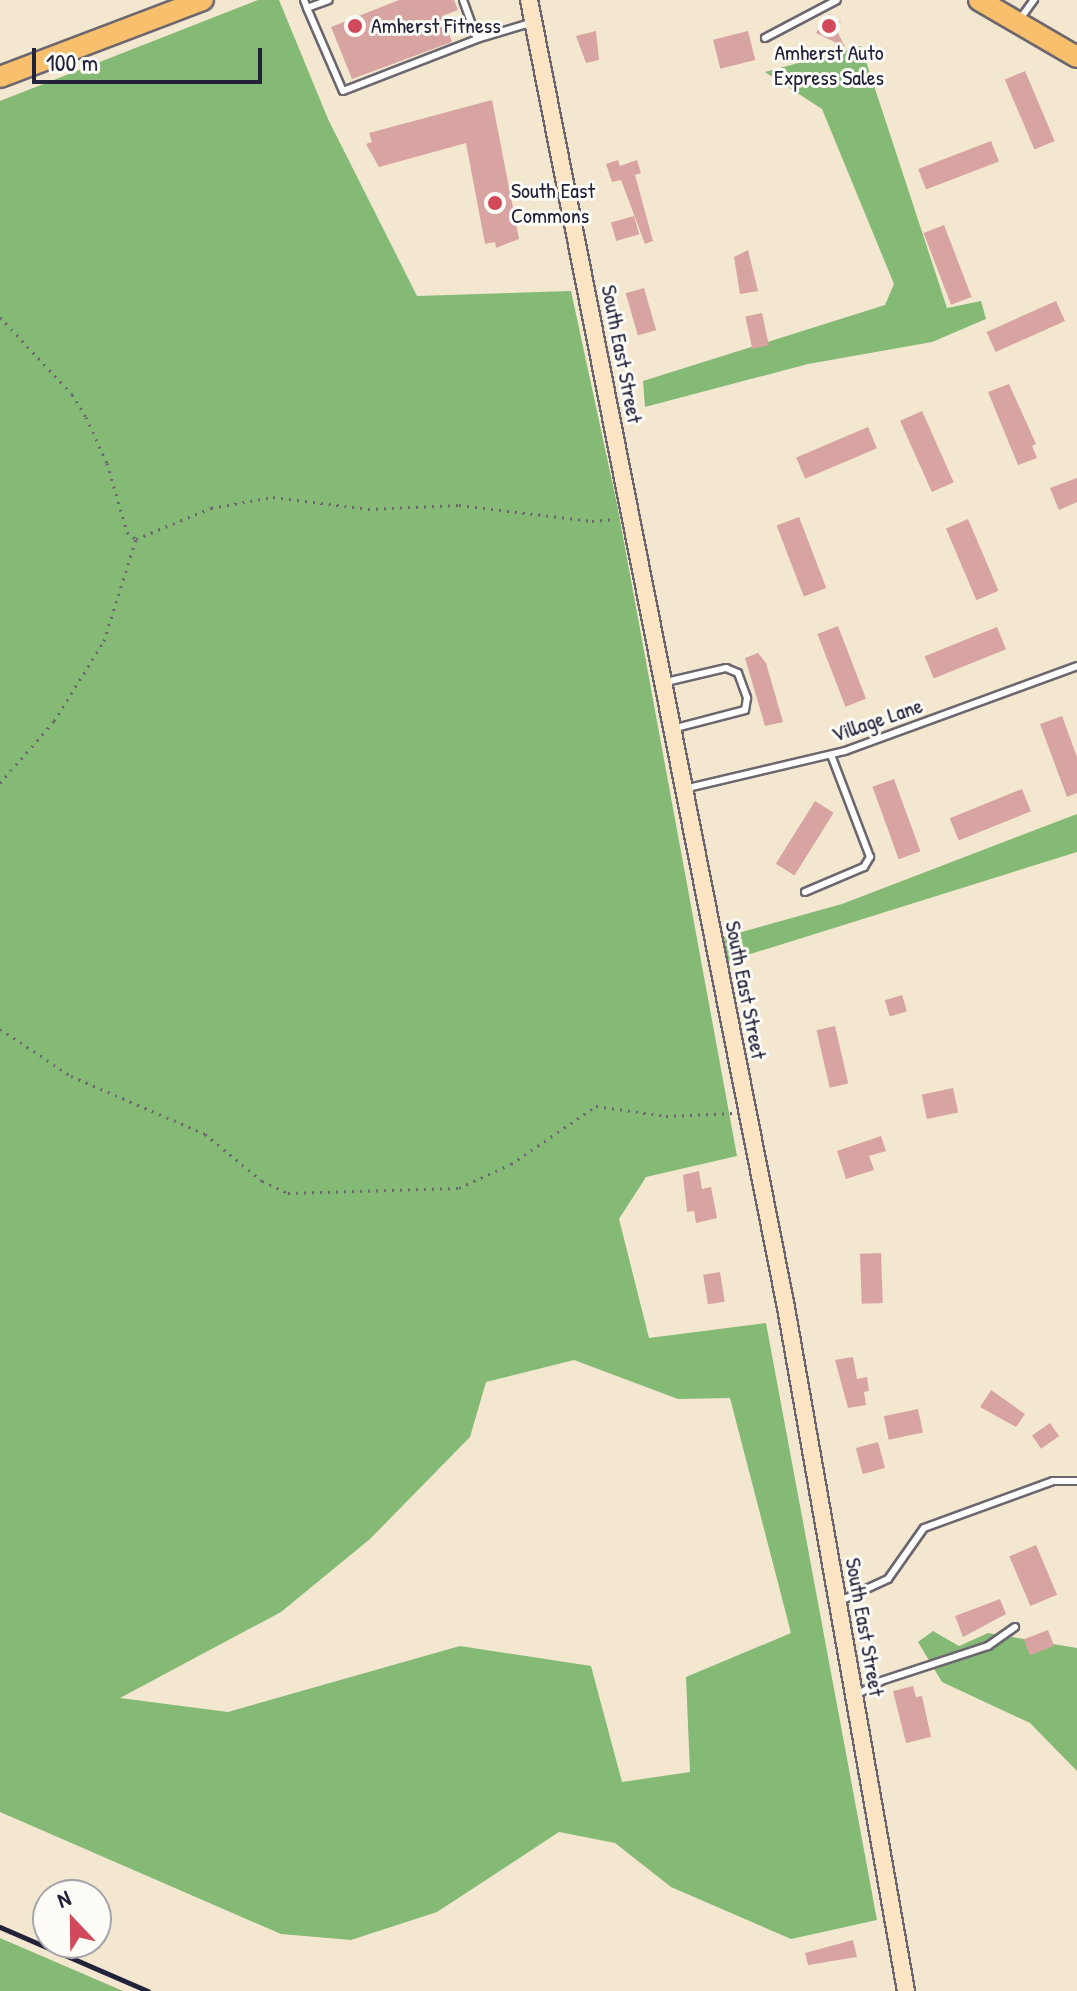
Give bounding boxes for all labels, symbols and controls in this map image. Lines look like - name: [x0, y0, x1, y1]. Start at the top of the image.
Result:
- place label: Amherst Fitness: [371, 13, 501, 39]
- marker: Amherst Fitness: [346, 17, 364, 35]
- marker: Amherst Auto Express Sales: [820, 17, 838, 35]
- scale bar: [36, 32, 266, 82]
- place label: Amherst Auto Express Sales: [774, 39, 884, 90]
- text: 100 m: [46, 46, 98, 78]
- place label: South East Commons: [511, 177, 595, 228]
- marker: South East Commons: [486, 194, 504, 212]
- street label: South East Street: [596, 283, 648, 425]
- street label: Village Lane: [828, 692, 926, 748]
- street label: South East Street: [720, 919, 772, 1061]
- street label: South East Street: [840, 1556, 890, 1698]
- north arrow: [32, 1879, 112, 1959]
- text: N: [53, 1882, 75, 1915]

